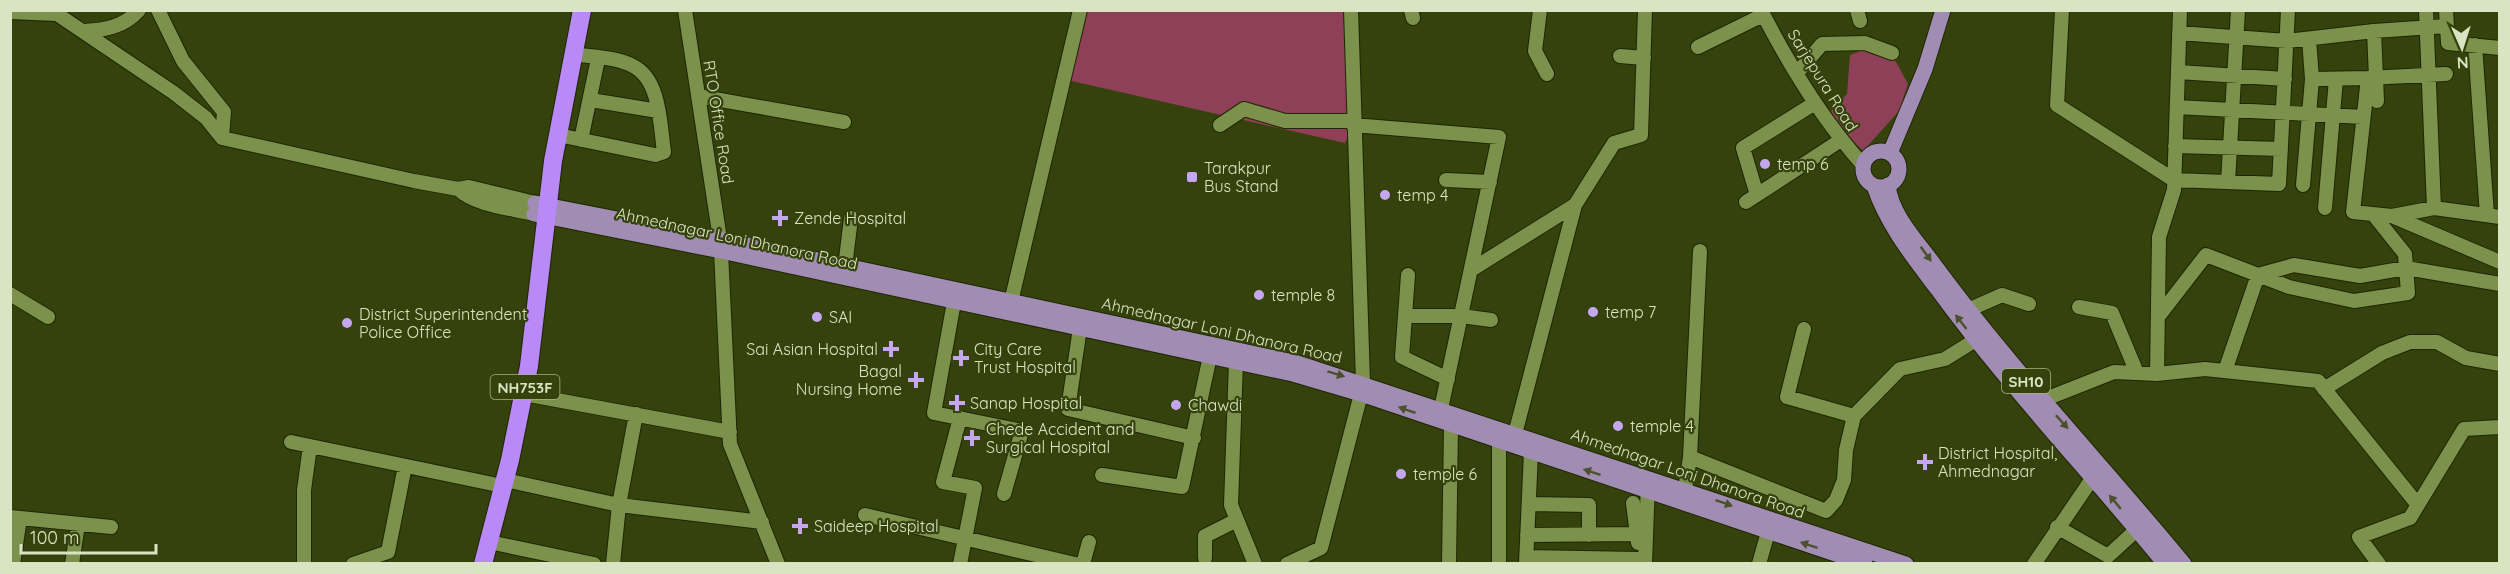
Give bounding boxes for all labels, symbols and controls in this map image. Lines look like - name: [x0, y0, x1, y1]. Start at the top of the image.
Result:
- north arrow: [2432, 18, 2492, 78]
- street label: Sarjepura Road: [1784, 25, 1862, 135]
- text: N: [2456, 53, 2469, 73]
- street label: RTO Office Road: [699, 59, 739, 185]
- place label: temp 6: [1777, 154, 1829, 174]
- marker: temp 6: [1758, 157, 1772, 171]
- place label: Tarakpur Bus Stand: [1204, 158, 1278, 196]
- marker: Tarakpur Bus Stand: [1185, 170, 1199, 184]
- place label: temp 4: [1397, 185, 1448, 205]
- marker: temp 4: [1378, 188, 1392, 202]
- street label: Ahmednagar Loni Dhanora Road: [615, 203, 859, 273]
- place label: Zende Hospital: [794, 208, 906, 228]
- marker: Zende Hospital: [771, 209, 789, 227]
- one-way arrow: [1920, 245, 1932, 261]
- place label: temple 8: [1271, 285, 1335, 305]
- marker: temple 8: [1252, 288, 1266, 302]
- street label: Ahmednagar Loni Dhanora Road: [1100, 293, 1344, 367]
- place label: temp 7: [1605, 302, 1656, 322]
- place label: District Superintendent Police Office: [359, 304, 527, 342]
- marker: temp 7: [1586, 305, 1600, 319]
- place label: SAI: [829, 307, 852, 327]
- marker: SAI: [810, 310, 824, 324]
- one-way arrow: [1956, 314, 1968, 329]
- marker: District Superintendent Police Office: [340, 316, 354, 330]
- place label: Sai Asian Hospital: [746, 339, 878, 359]
- place label: City Care Trust Hospital: [974, 339, 1076, 377]
- marker: Sai Asian Hospital: [882, 340, 900, 358]
- marker: City Care Trust Hospital: [952, 349, 970, 367]
- place label: Bagal Nursing Home: [796, 361, 902, 399]
- road number: SH10: [2002, 369, 2050, 393]
- one-way arrow: [1327, 370, 1345, 379]
- marker: Bagal Nursing Home: [907, 371, 925, 389]
- road number: NH753F: [490, 375, 560, 399]
- place label: Sanap Hospital: [970, 393, 1082, 413]
- marker: Sanap Hospital: [948, 394, 966, 412]
- place label: Chawdi: [1188, 395, 1242, 415]
- marker: Chawdi: [1169, 398, 1183, 412]
- one-way arrow: [1398, 405, 1416, 415]
- one-way arrow: [2055, 414, 2069, 429]
- place label: temple 4: [1630, 416, 1694, 436]
- place label: Chede Accident and Surgical Hospital: [986, 419, 1134, 457]
- marker: temple 4: [1611, 419, 1625, 433]
- street label: Ahmednagar Loni Dhanora Road: [1568, 423, 1808, 523]
- marker: Chede Accident and Surgical Hospital: [963, 429, 981, 447]
- place label: District Hospital, Ahmednagar: [1938, 443, 2057, 481]
- marker: District Hospital, Ahmednagar: [1916, 453, 1934, 471]
- place label: temple 6: [1413, 464, 1478, 484]
- marker: temple 6: [1394, 467, 1408, 481]
- one-way arrow: [1583, 467, 1601, 477]
- one-way arrow: [2108, 494, 2121, 510]
- one-way arrow: [1715, 499, 1733, 509]
- place label: Saideep Hospital: [814, 516, 939, 536]
- scale bar: [21, 517, 156, 555]
- marker: Saideep Hospital: [791, 517, 809, 535]
- text: 100 m: [30, 526, 79, 549]
- one-way arrow: [1800, 540, 1818, 550]

